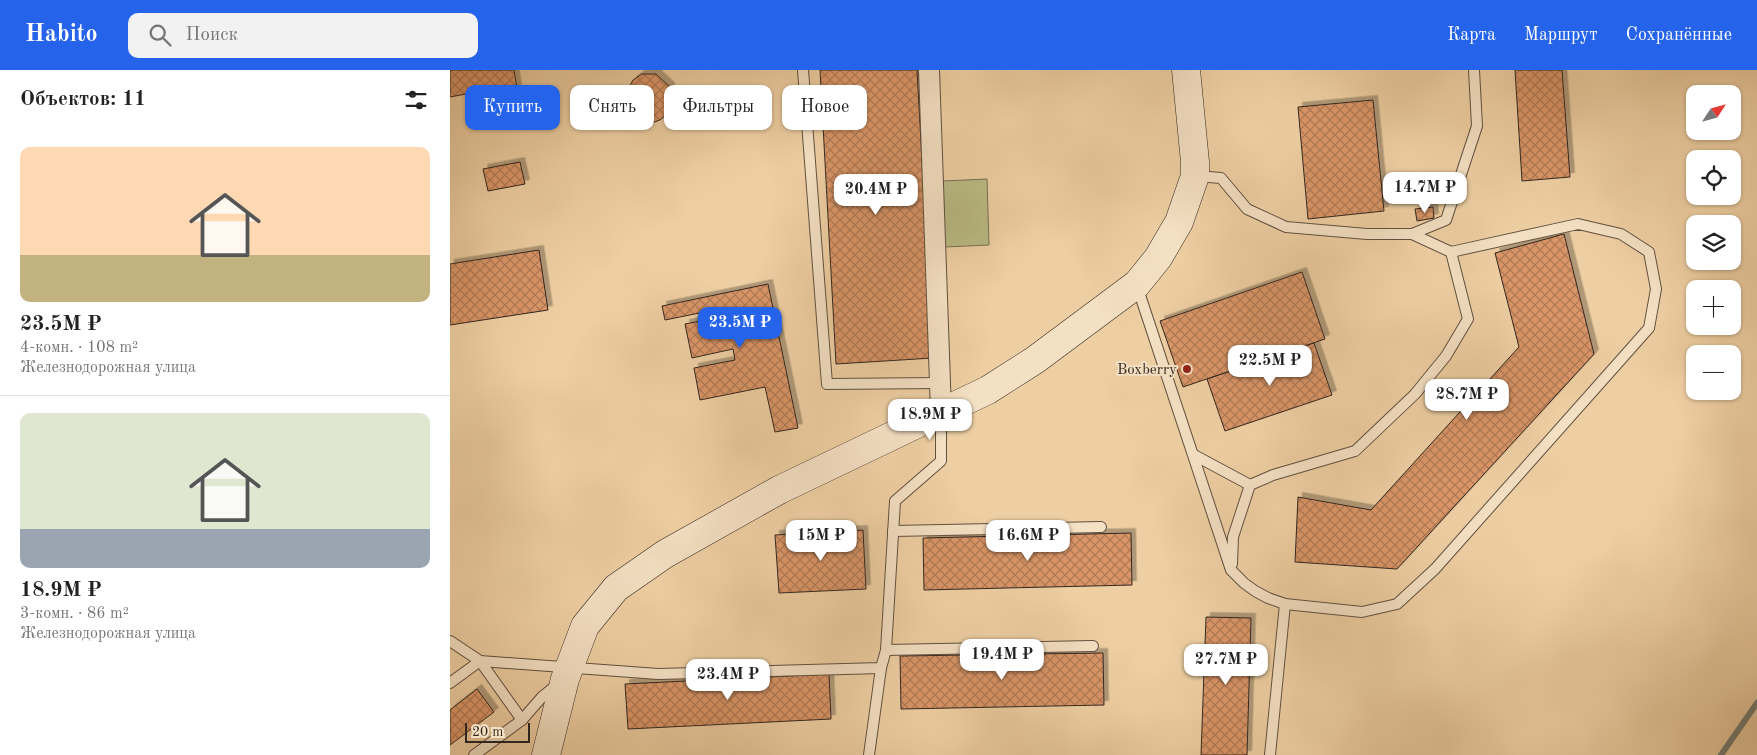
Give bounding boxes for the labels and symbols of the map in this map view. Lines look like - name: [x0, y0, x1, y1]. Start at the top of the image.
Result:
- north arrow: [1686, 85, 1741, 140]
- pin: 14.7M ₽: [1379, 172, 1471, 214]
- pin: 20.4M ₽: [830, 174, 922, 216]
- pin: 23.5M ₽: [694, 306, 786, 349]
- pin: 22.5M ₽: [1224, 344, 1316, 387]
- place label: Boxberry: [1117, 363, 1177, 378]
- marker: Boxberry: [1181, 363, 1193, 375]
- pin: 28.7M ₽: [1421, 378, 1513, 421]
- pin: 18.9M ₽: [884, 398, 976, 441]
- pin: 15M ₽: [786, 520, 856, 562]
- pin: 16.6M ₽: [982, 520, 1074, 562]
- pin: 19.4M ₽: [956, 638, 1048, 681]
- pin: 27.7M ₽: [1180, 644, 1272, 686]
- pin: 23.4M ₽: [682, 658, 774, 701]
- scale bar: [465, 720, 530, 743]

